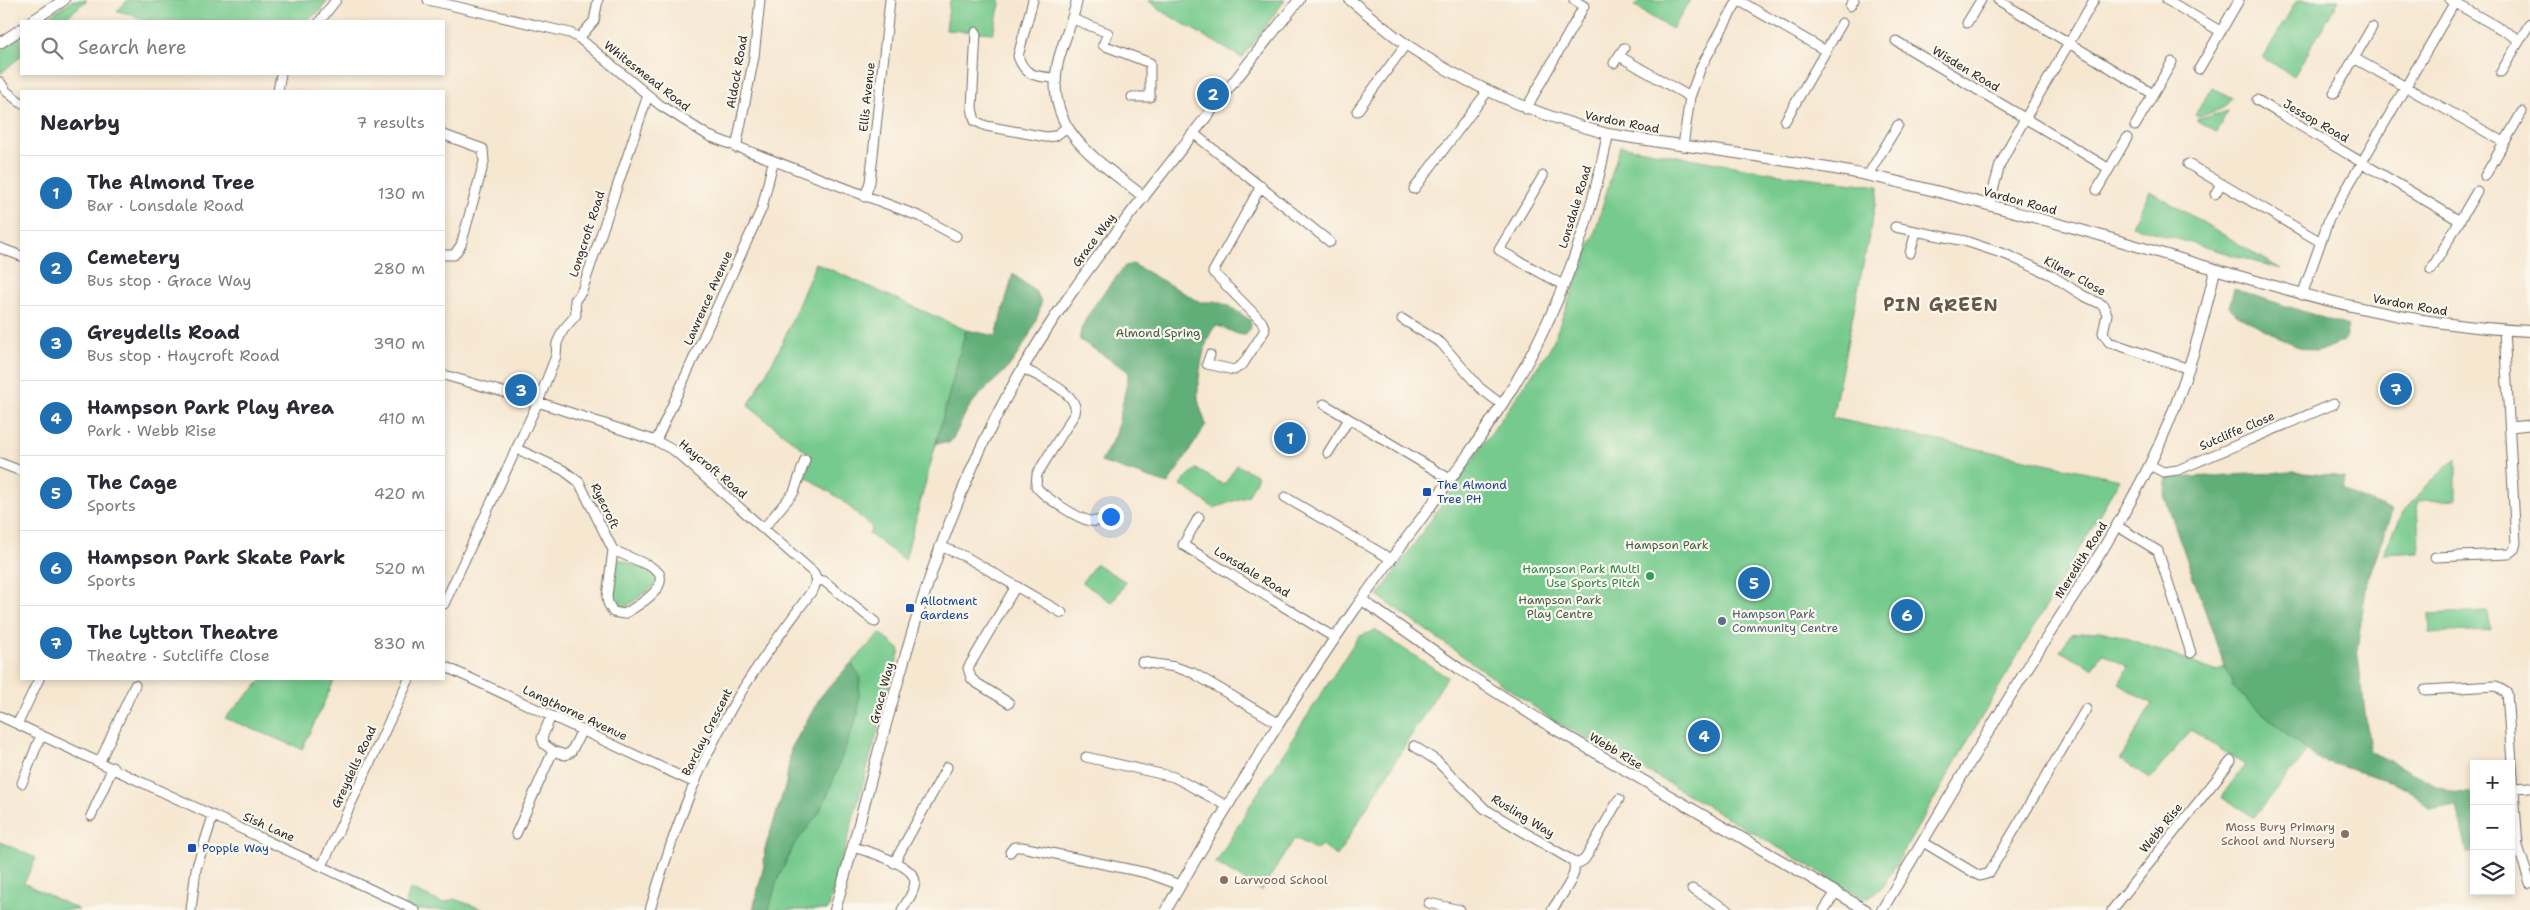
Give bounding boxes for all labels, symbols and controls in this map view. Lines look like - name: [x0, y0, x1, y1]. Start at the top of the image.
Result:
- search box: [20, 20, 445, 75]
- icon: search: [38, 34, 66, 62]
- street label: Aldock Road: [723, 34, 751, 110]
- text: Search here: [78, 35, 187, 60]
- street label: Whitesmead Road: [601, 37, 694, 115]
- street label: Wisden Road: [1929, 43, 2003, 96]
- street label: Ellis Avenue: [855, 61, 879, 133]
- pin: 2: [1197, 75, 1229, 113]
- street label: Jessop Road: [2280, 96, 2352, 146]
- street label: Vardon Road: [1583, 107, 1661, 137]
- text: Nearby: [40, 109, 120, 137]
- text: 7 results: [356, 112, 425, 133]
- street label: Lonsdale Road: [1555, 163, 1595, 251]
- text: The Almond Tree: [87, 170, 255, 195]
- text: 1: [52, 183, 60, 204]
- text: 130 m: [378, 183, 425, 204]
- street label: Vardon Road: [1981, 183, 2059, 219]
- street label: Longcroft Road: [566, 188, 609, 279]
- text: Bar · Lonsdale Road: [87, 195, 244, 216]
- street label: Grace Way: [1069, 210, 1119, 270]
- text: Cemetery: [87, 245, 180, 270]
- street label: Lawrence Avenue: [680, 248, 736, 348]
- street label: Kilner Close: [2041, 252, 2109, 300]
- text: 2: [50, 258, 62, 279]
- text: 280 m: [373, 258, 425, 279]
- text: Bus stop · Grace Way: [87, 270, 251, 291]
- street label: Vardon Road: [2371, 291, 2449, 320]
- district label: PIN GREEN: [1883, 293, 1999, 317]
- text: Greydells Road: [87, 320, 240, 345]
- park label: Almond Spring: [1116, 325, 1200, 341]
- text: 3: [50, 333, 62, 354]
- text: 390 m: [373, 333, 425, 354]
- text: Bus stop · Haycroft Road: [87, 345, 280, 366]
- pin: 7: [2380, 370, 2412, 408]
- pin: 3: [505, 371, 537, 409]
- text: Hampson Park Play Area: [87, 395, 334, 420]
- text: 4: [50, 408, 62, 429]
- text: 410 m: [378, 408, 425, 429]
- street label: Sutcliffe Close: [2197, 408, 2277, 454]
- pin: 1: [1274, 419, 1306, 457]
- text: Park · Webb Rise: [87, 420, 217, 441]
- street label: Haycroft Road: [675, 436, 751, 503]
- text: The Cage: [87, 470, 177, 495]
- place label: The Almond Tree PH: [1437, 477, 1507, 507]
- street label: Ryecroft: [587, 480, 623, 532]
- text: 5: [51, 483, 61, 504]
- text: 420 m: [374, 483, 425, 504]
- marker: The Almond Tree PH: [1421, 486, 1433, 498]
- text: Sports: [87, 495, 136, 516]
- your location: [1098, 504, 1124, 530]
- street label: Meredith Road: [2051, 518, 2111, 601]
- park label: Hampson Park: [1625, 537, 1709, 553]
- street label: Lonsdale Road: [1211, 543, 1293, 601]
- text: Hampson Park Skate Park: [87, 545, 345, 570]
- text: 6: [50, 558, 62, 579]
- text: 520 m: [375, 558, 425, 579]
- place label: Hampson Park Multi Use Sports Pitch: [1522, 561, 1640, 591]
- pin: 5: [1738, 564, 1770, 602]
- text: Sports: [87, 570, 136, 591]
- marker: Hampson Park Multi Use Sports Pitch: [1644, 570, 1656, 582]
- park label: Hampson Park Play Centre: [1518, 592, 1602, 622]
- place label: Allotment Gardens: [920, 593, 977, 623]
- pin: 6: [1891, 596, 1923, 634]
- marker: Allotment Gardens: [904, 602, 916, 614]
- place label: Hampson Park Community Centre: [1732, 606, 1838, 636]
- marker: Hampson Park Community Centre: [1716, 615, 1728, 627]
- text: The Lytton Theatre: [87, 620, 278, 645]
- text: 7: [50, 633, 62, 654]
- text: 830 m: [373, 633, 425, 654]
- text: Theatre · Sutcliffe Close: [87, 645, 270, 666]
- street label: Grace Way: [866, 660, 898, 726]
- street label: Langthorne Avenue: [520, 682, 630, 744]
- street label: Barclay Crescent: [678, 686, 736, 778]
- pin: 4: [1688, 717, 1720, 755]
- street label: Greydells Road: [328, 723, 380, 811]
- street label: Webb Rise: [1586, 729, 1646, 773]
- map controls: [2470, 760, 2515, 895]
- button: +: [2470, 760, 2515, 805]
- street label: Rusling Way: [1488, 791, 1558, 841]
- street label: Webb Rise: [2136, 800, 2186, 856]
- button: −: [2470, 805, 2515, 850]
- street label: Sish Lane: [241, 808, 298, 846]
- place label: Moss Bury Primary School and Nursery: [2221, 819, 2335, 849]
- marker: Moss Bury Primary School and Nursery: [2339, 828, 2351, 840]
- place label: Popple Way: [202, 840, 269, 856]
- marker: Popple Way: [186, 842, 198, 854]
- button: layers: [2470, 850, 2515, 895]
- place label: Larwood School: [1234, 872, 1328, 888]
- marker: Larwood School: [1218, 874, 1230, 886]

